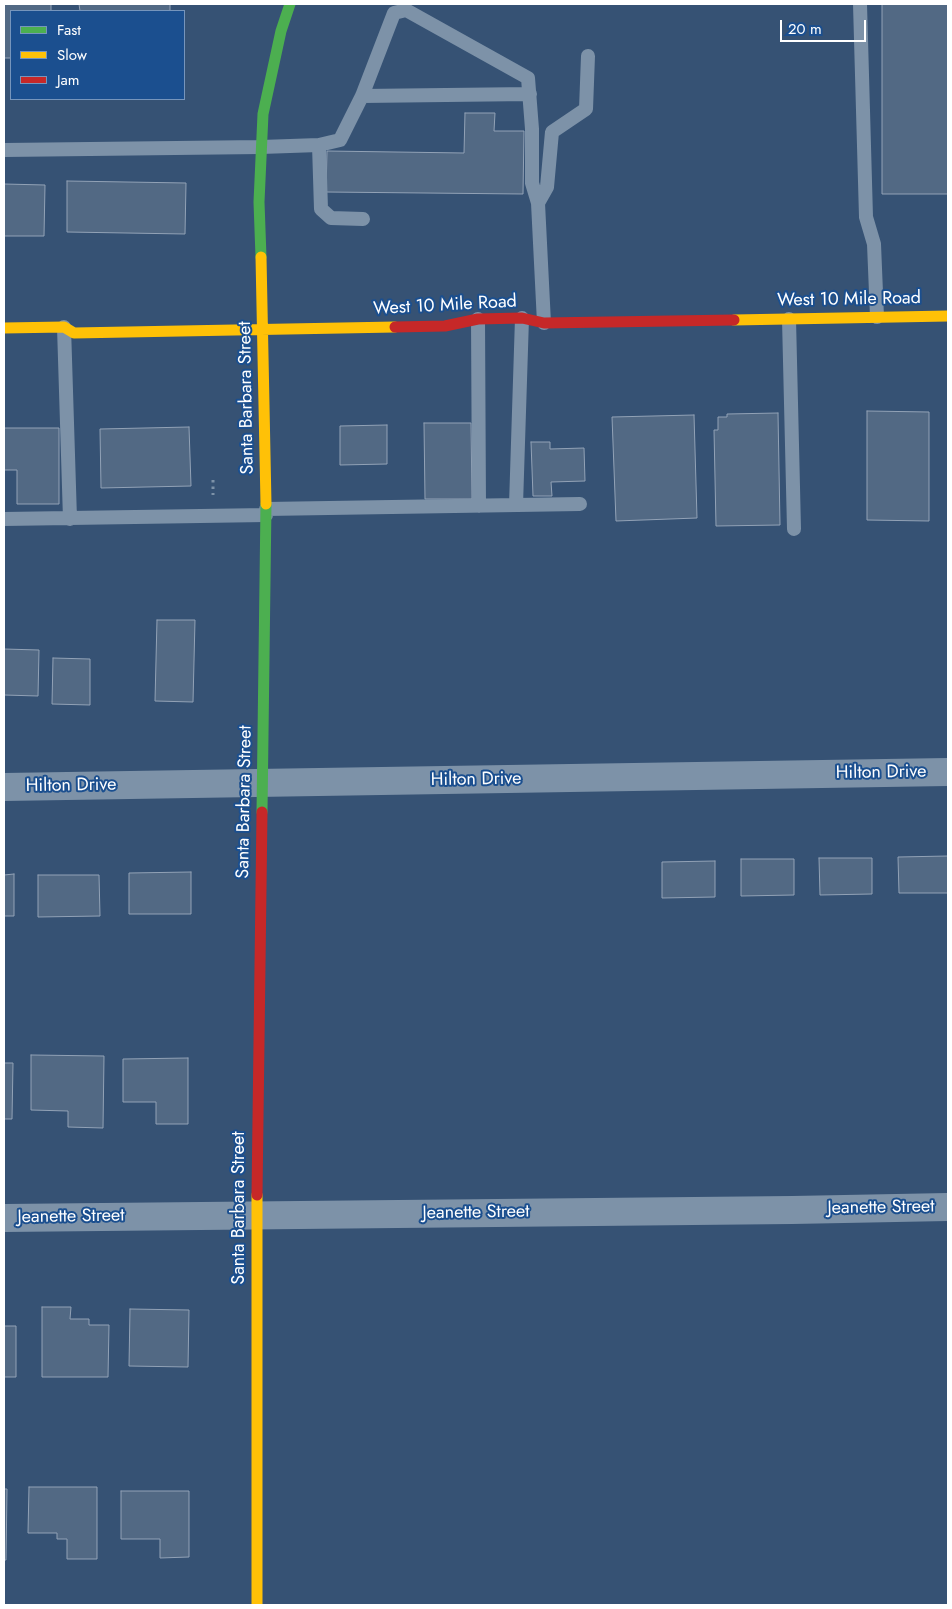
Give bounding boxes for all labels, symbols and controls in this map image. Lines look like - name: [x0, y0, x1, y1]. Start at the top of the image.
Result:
- legend: [10, 10, 185, 100]
- scale bar: [782, 10, 868, 42]
- text: 20 m: [788, 18, 822, 40]
- text: Fast: [57, 19, 81, 41]
- text: Slow: [57, 44, 87, 66]
- text: Jam: [57, 69, 80, 91]
- street label: West 10 Mile Road: [777, 288, 921, 312]
- street label: West 10 Mile Road: [373, 291, 517, 321]
- street label: Santa Barbara Street: [235, 321, 259, 475]
- street label: Santa Barbara Street: [233, 725, 257, 879]
- street label: Hilton Drive: [835, 761, 927, 785]
- street label: Hilton Drive: [430, 768, 522, 792]
- street label: Hilton Drive: [25, 774, 117, 798]
- street label: Santa Barbara Street: [229, 1131, 251, 1285]
- street label: Jeanette Street: [827, 1196, 935, 1220]
- street label: Jeanette Street: [422, 1201, 530, 1225]
- street label: Jeanette Street: [17, 1205, 125, 1229]

